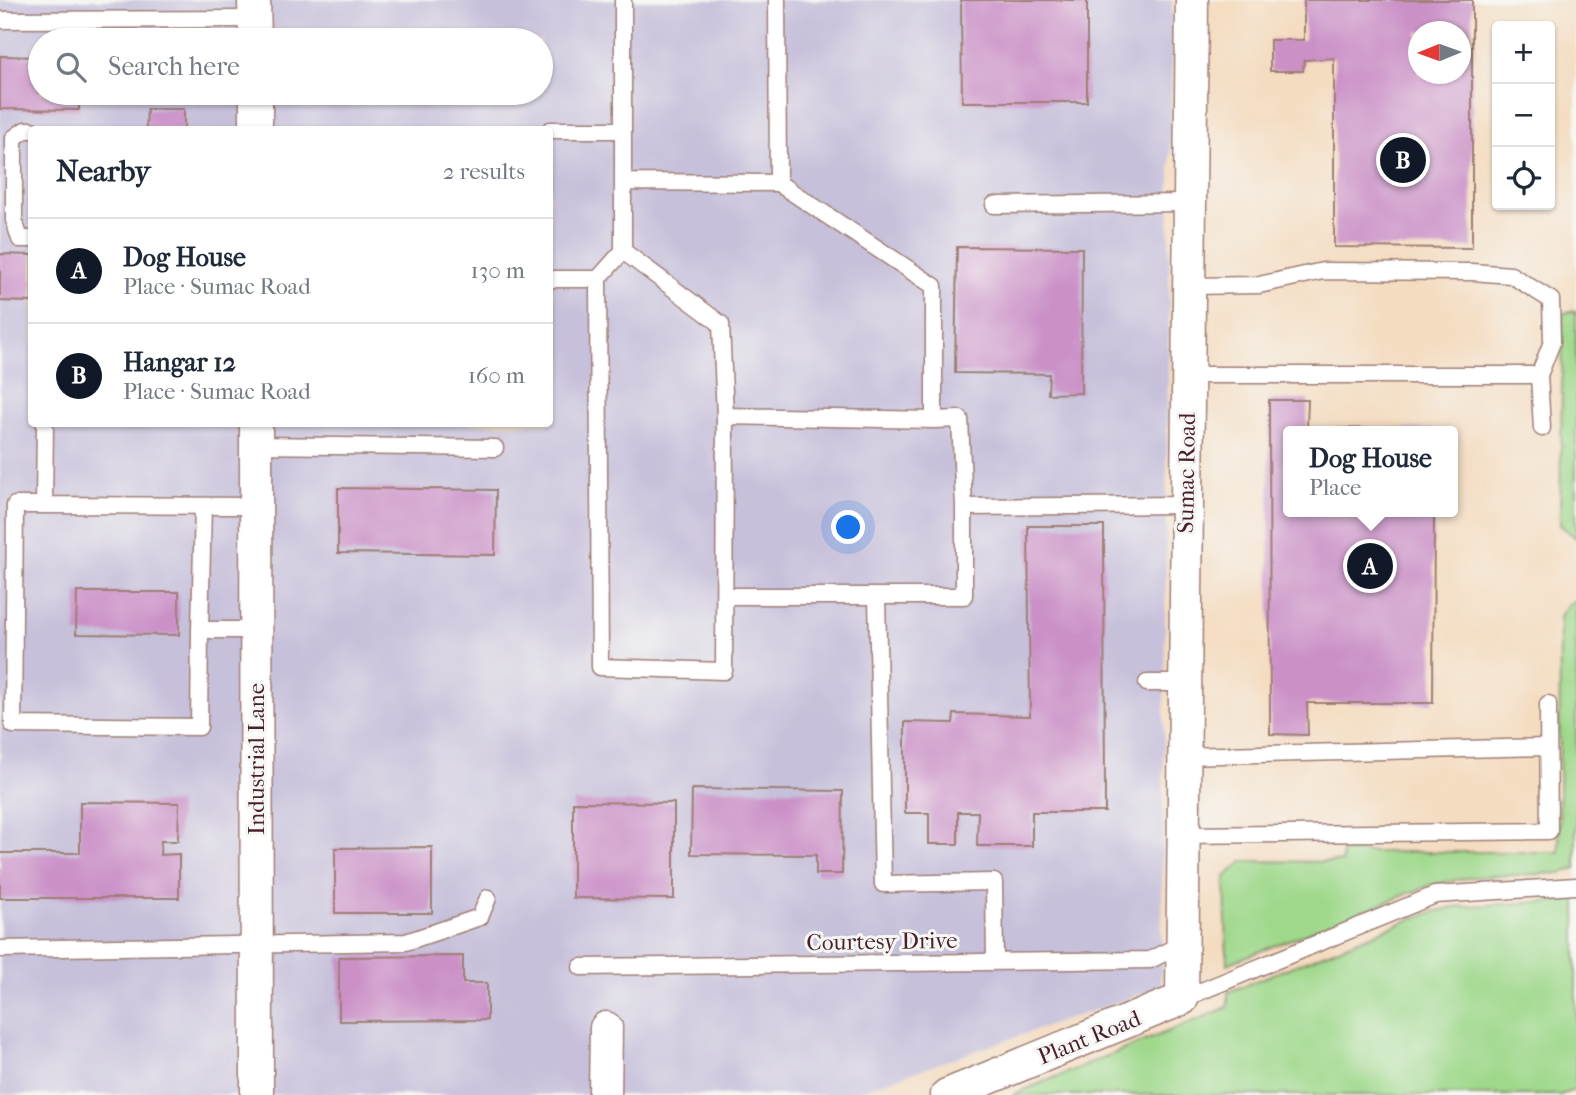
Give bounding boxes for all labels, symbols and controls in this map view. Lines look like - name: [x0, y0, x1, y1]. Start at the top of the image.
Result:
- north arrow: [1408, 21, 1471, 84]
- map controls: [1492, 21, 1555, 210]
- button: +: [1492, 21, 1555, 84]
- search box: [28, 28, 553, 105]
- icon: search: [52, 48, 90, 86]
- text: Search here: [108, 51, 240, 82]
- button: −: [1492, 84, 1555, 147]
- pin: B: [1380, 134, 1426, 186]
- button: locate: [1492, 147, 1555, 210]
- text: Nearby: [56, 154, 151, 189]
- text: 2 results: [443, 158, 525, 185]
- text: Dog House: [123, 242, 246, 273]
- text: A: [72, 257, 86, 284]
- text: 130 m: [471, 257, 525, 284]
- text: Place · Sumac Road: [123, 273, 311, 300]
- text: Hangar 12: [123, 347, 236, 378]
- text: B: [72, 362, 86, 389]
- text: 160 m: [468, 362, 525, 389]
- text: Place · Sumac Road: [123, 378, 311, 405]
- street label: Sumac Road: [1172, 412, 1201, 534]
- popup: [1283, 426, 1458, 517]
- text: Dog House: [1309, 443, 1432, 474]
- text: Place: [1309, 474, 1361, 501]
- your location: [831, 510, 865, 544]
- pin: A: [1347, 540, 1393, 592]
- street label: Industrial Lane: [243, 683, 270, 835]
- street label: Courtesy Drive: [806, 927, 958, 956]
- street label: Plant Road: [1034, 1004, 1145, 1070]

